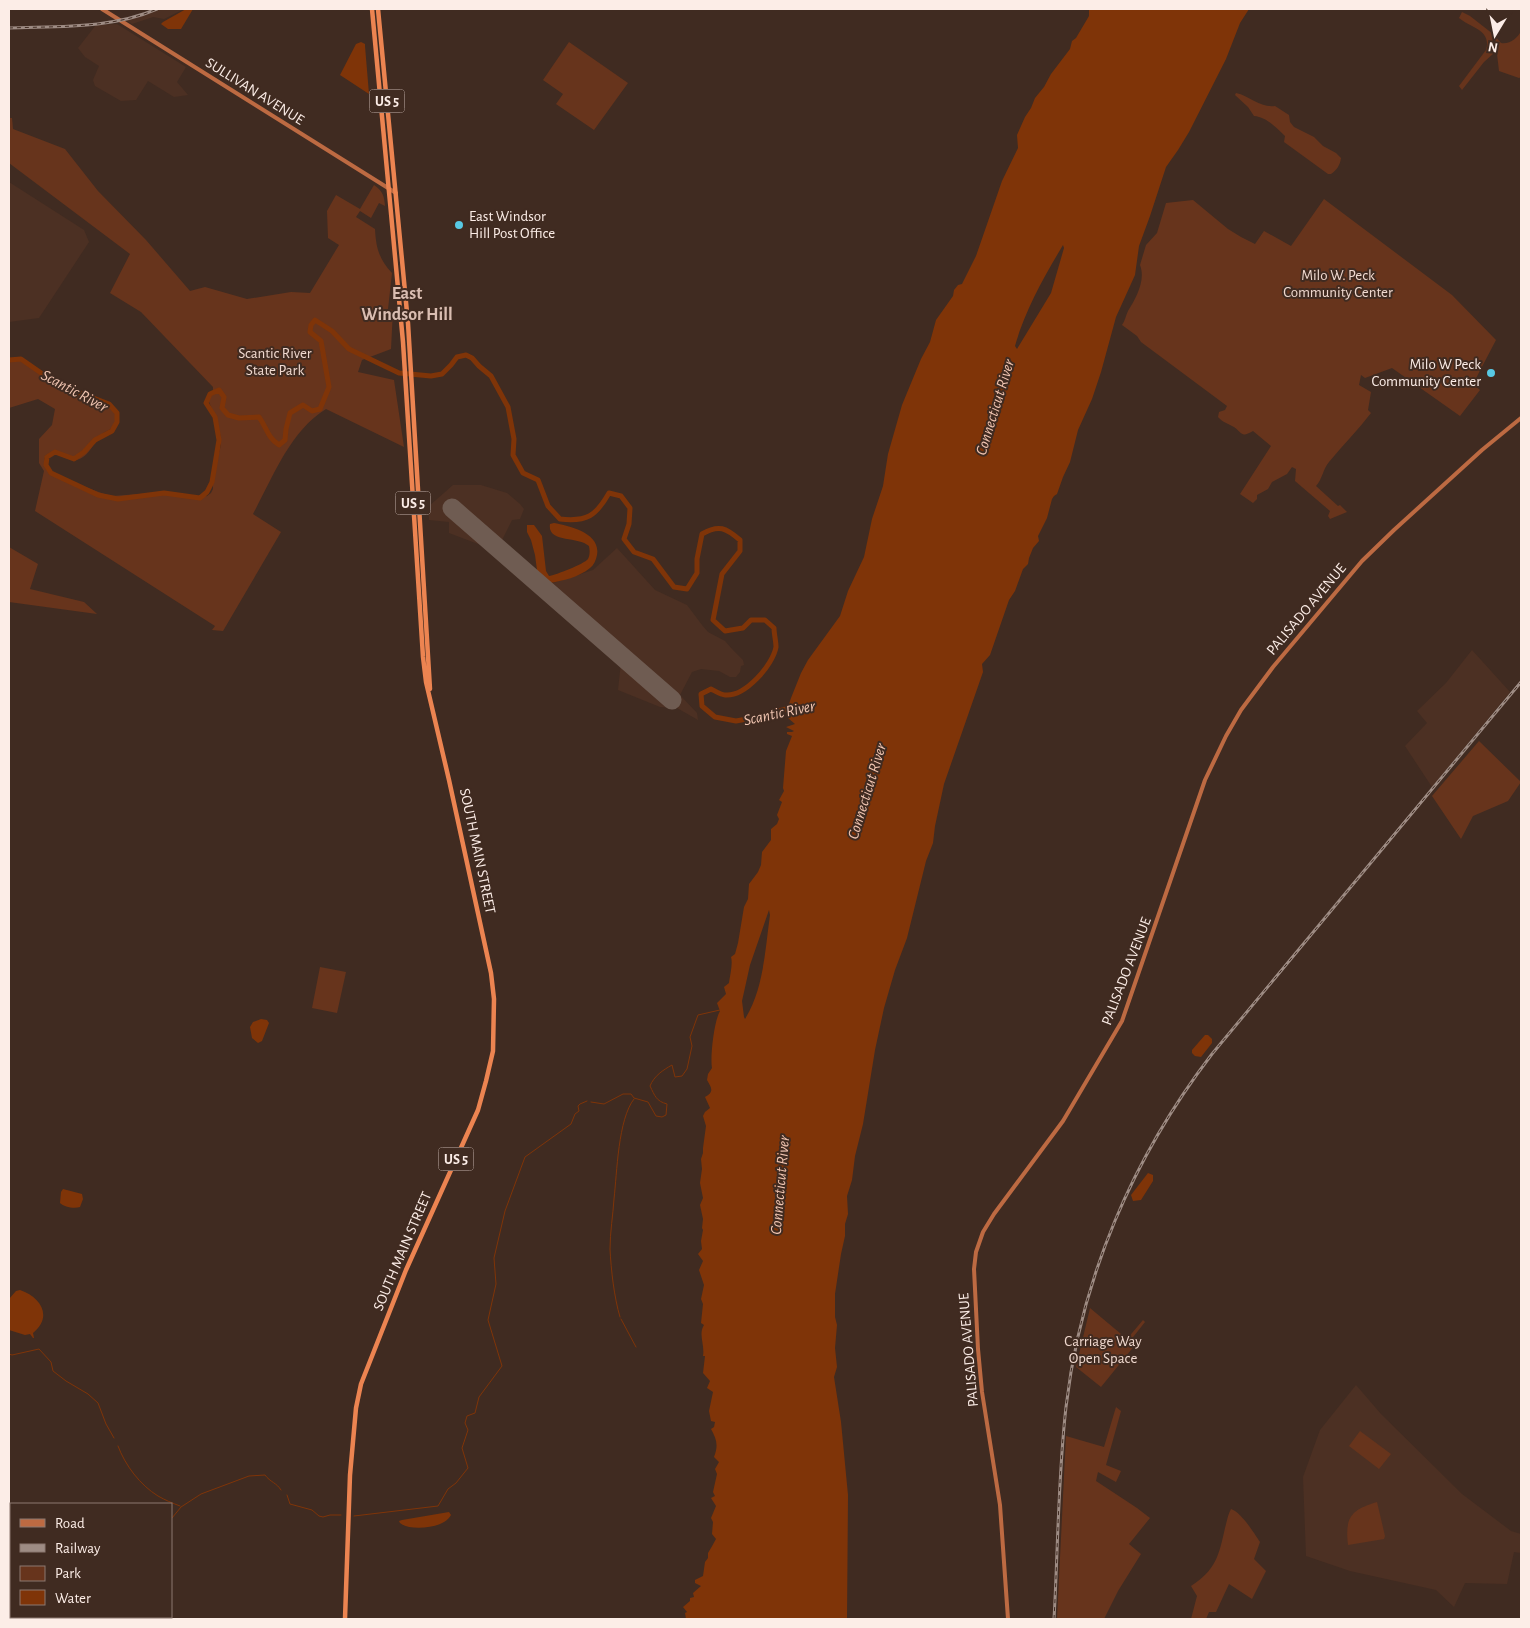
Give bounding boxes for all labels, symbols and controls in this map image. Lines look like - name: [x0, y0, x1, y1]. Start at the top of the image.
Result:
- north arrow: [1470, 10, 1520, 60]
- text: N: [1487, 39, 1499, 55]
- street label: SULLIVAN AVENUE: [203, 55, 307, 128]
- road number: US 5: [370, 90, 404, 112]
- place label: East Windsor Hill Post Office: [469, 209, 555, 241]
- marker: East Windsor Hill Post Office: [453, 219, 465, 231]
- park label: Milo W. Peck Community Center: [1283, 268, 1393, 300]
- district label: East Windsor Hill: [361, 285, 453, 324]
- park label: Scantic River State Park: [238, 346, 312, 378]
- water label: Connecticut River: [973, 357, 1017, 457]
- place label: Milo W Peck Community Center: [1371, 357, 1481, 389]
- water label: Scantic River: [39, 367, 111, 415]
- marker: Milo W Peck Community Center: [1485, 367, 1497, 379]
- road number: US 5: [396, 492, 430, 514]
- street label: PALISADO AVENUE: [1264, 561, 1349, 658]
- water label: Scantic River: [742, 697, 817, 728]
- water label: Connecticut River: [845, 741, 889, 841]
- street label: SOUTH MAIN STREET: [457, 787, 498, 916]
- street label: PALISADO AVENUE: [1099, 915, 1154, 1027]
- water label: Connecticut River: [768, 1134, 792, 1235]
- road number: US 5: [438, 1148, 474, 1170]
- street label: SOUTH MAIN STREET: [371, 1189, 435, 1313]
- street label: PALISADO AVENUE: [956, 1292, 981, 1408]
- park label: Carriage Way Open Space: [1064, 1334, 1142, 1366]
- legend: [10, 1503, 172, 1618]
- text: Road: [55, 1516, 85, 1531]
- text: Railway: [55, 1541, 101, 1556]
- text: Park: [55, 1566, 81, 1581]
- text: Water: [55, 1591, 91, 1606]

